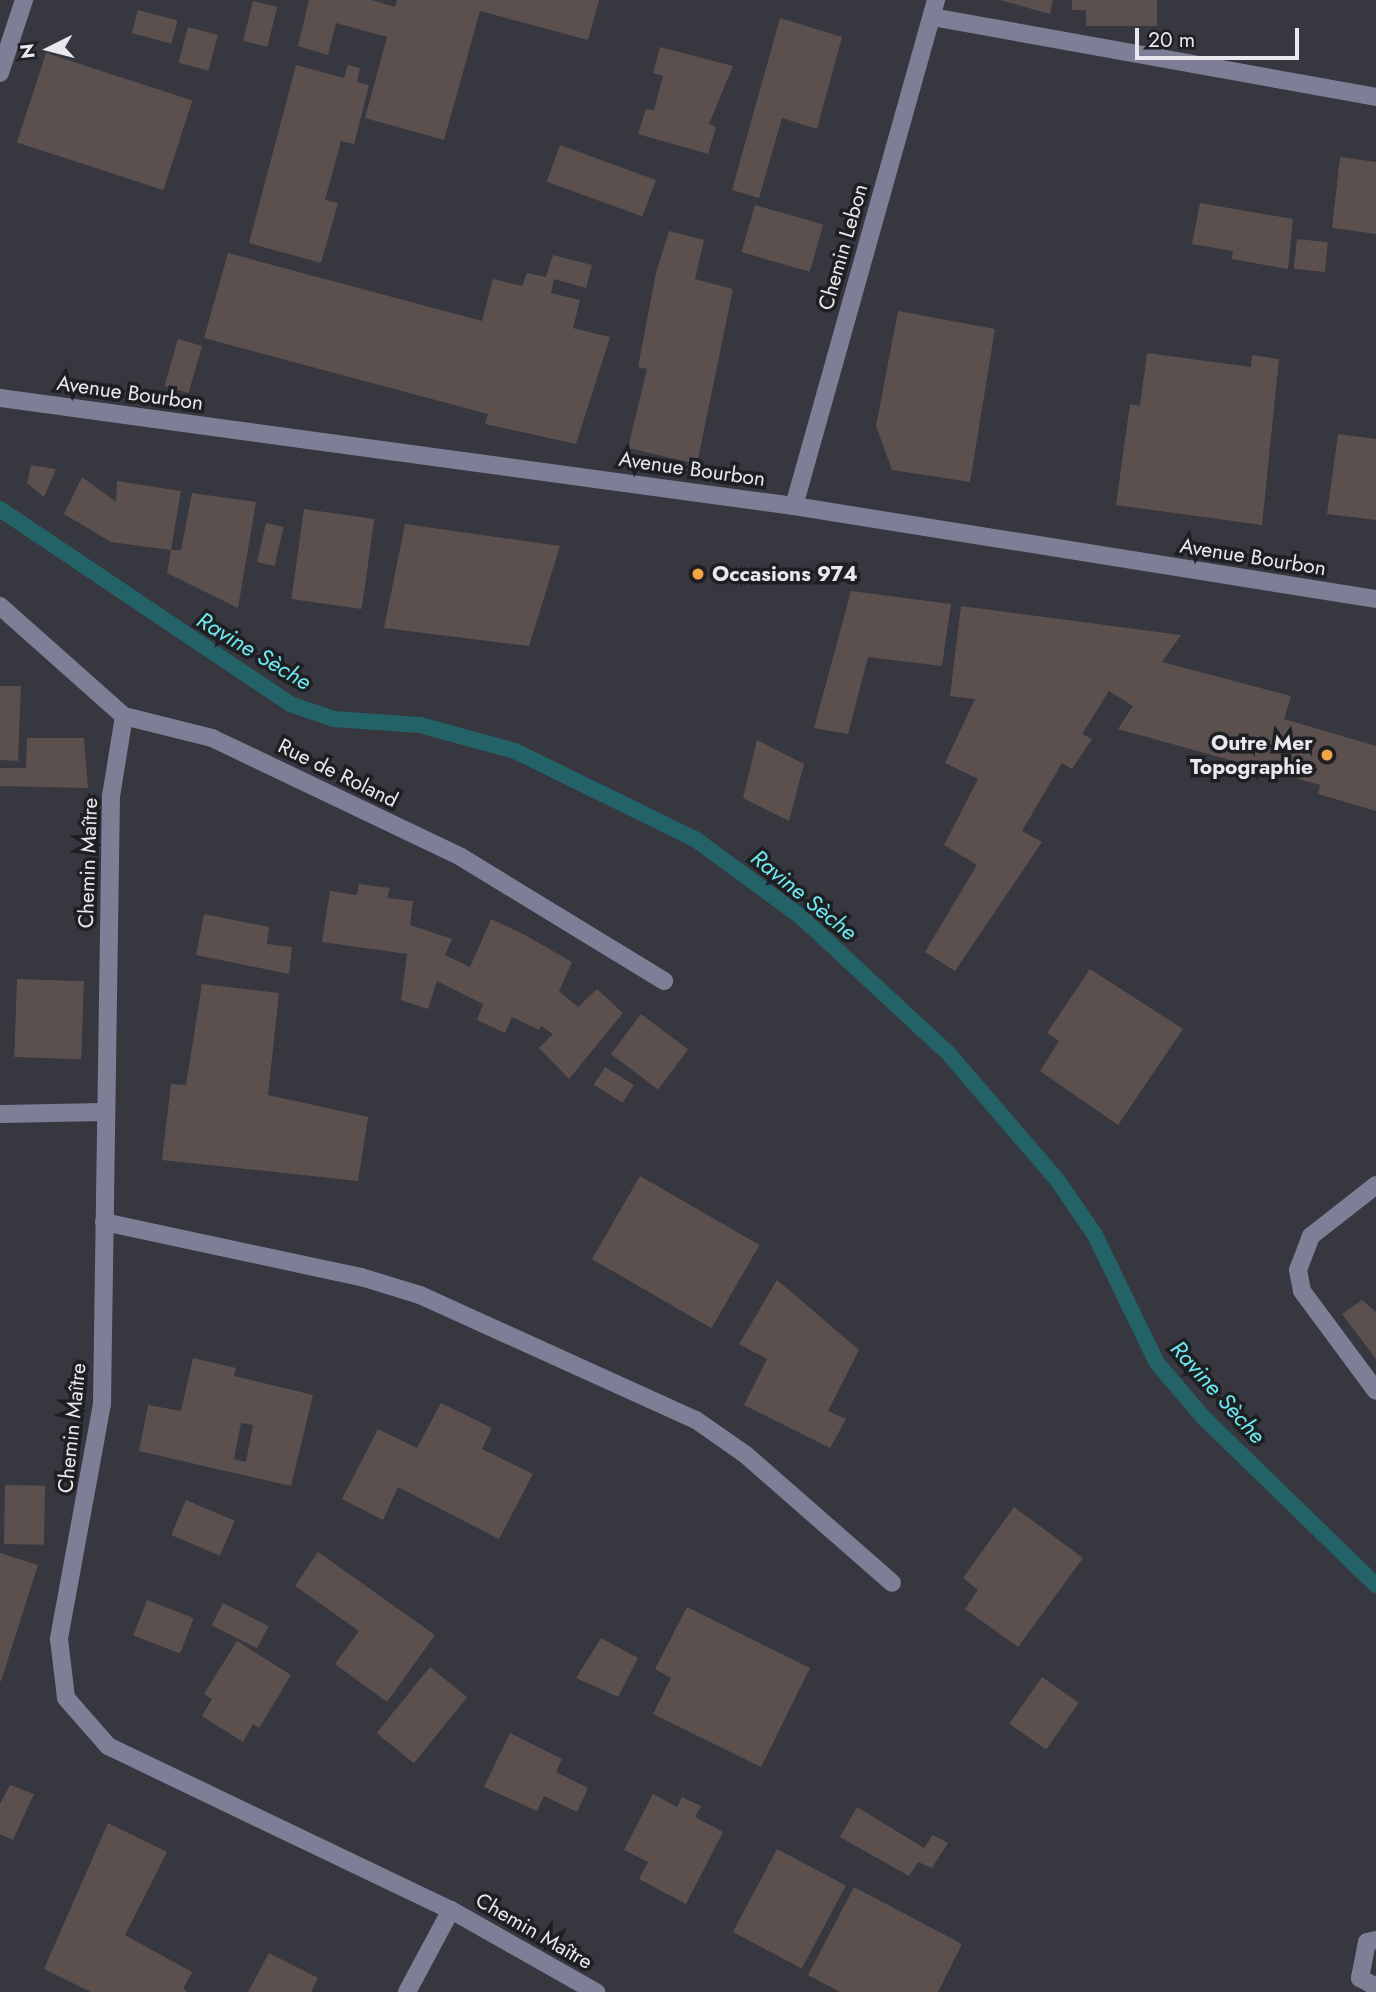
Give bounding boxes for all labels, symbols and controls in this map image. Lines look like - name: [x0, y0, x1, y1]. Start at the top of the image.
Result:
- north arrow: [14, 14, 84, 84]
- scale bar: [1138, 14, 1302, 58]
- text: 20 m: [1148, 25, 1195, 55]
- text: N: [13, 42, 42, 60]
- street label: Chemin Lebon: [813, 181, 873, 313]
- street label: Avenue Bourbon: [55, 370, 205, 416]
- street label: Avenue Bourbon: [617, 446, 767, 492]
- street label: Avenue Bourbon: [1178, 533, 1328, 581]
- place label: Occasions 974: [712, 561, 858, 587]
- marker: Occasions 974: [690, 566, 706, 582]
- water label: Ravine Sèche: [192, 606, 316, 696]
- place label: Outre Mer Topographie: [1190, 730, 1313, 780]
- street label: Rue de Roland: [274, 733, 402, 813]
- marker: Outre Mer Topographie: [1319, 747, 1335, 763]
- street label: Chemin Maître: [73, 797, 103, 929]
- water label: Ravine Sèche: [745, 844, 863, 946]
- water label: Ravine Sèche: [1165, 1335, 1271, 1449]
- street label: Chemin Maître: [53, 1362, 91, 1494]
- street label: Chemin Maître: [471, 1887, 597, 1975]

